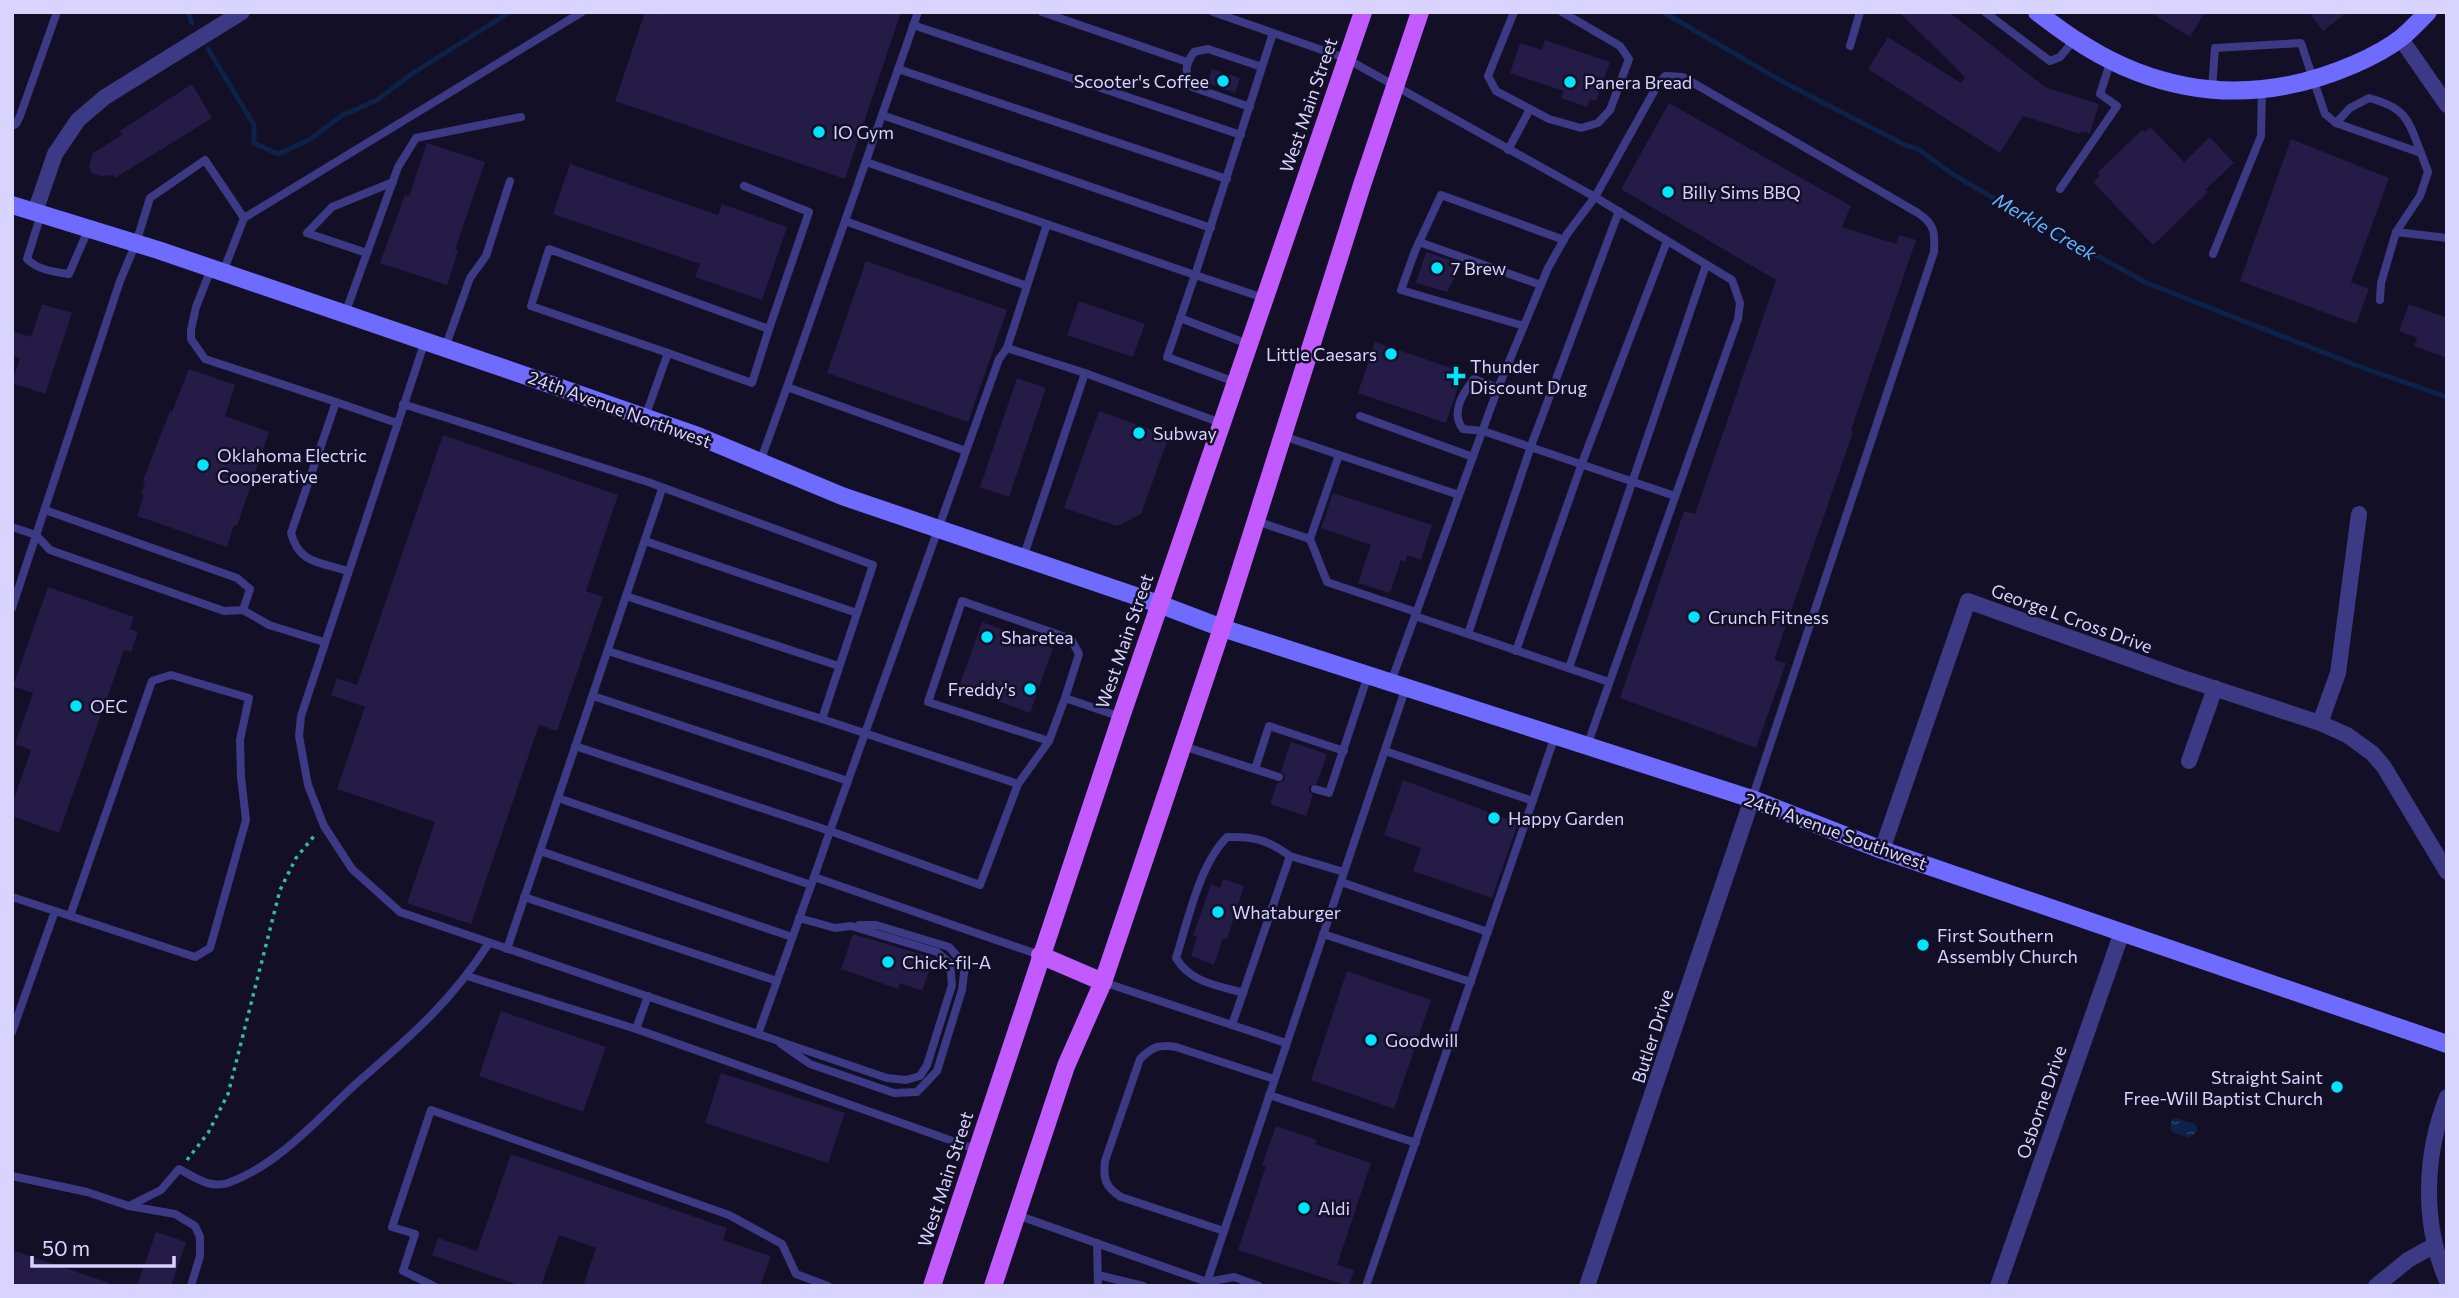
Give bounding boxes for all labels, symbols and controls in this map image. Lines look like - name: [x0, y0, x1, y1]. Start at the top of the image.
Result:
- street label: West Main Street: [1275, 35, 1341, 175]
- place label: Scooter's Coffee: [1074, 70, 1209, 92]
- place label: Panera Bread: [1584, 71, 1692, 93]
- marker: Scooter's Coffee: [1215, 73, 1231, 89]
- marker: Panera Bread: [1562, 74, 1578, 90]
- place label: IO Gym: [833, 121, 894, 143]
- marker: IO Gym: [811, 124, 827, 140]
- place label: Billy Sims BBQ: [1682, 181, 1801, 203]
- marker: Billy Sims BBQ: [1660, 184, 1676, 200]
- water label: Merkle Creek: [1989, 187, 2101, 265]
- place label: 7 Brew: [1451, 257, 1506, 279]
- marker: 7 Brew: [1429, 260, 1445, 276]
- place label: Little Caesars: [1266, 343, 1377, 365]
- marker: Little Caesars: [1383, 346, 1399, 362]
- place label: Thunder Discount Drug: [1470, 355, 1587, 398]
- street label: 24th Avenue Northwest: [525, 366, 715, 452]
- marker: Thunder Discount Drug: [1448, 368, 1464, 384]
- place label: Subway: [1153, 422, 1217, 444]
- marker: Subway: [1131, 425, 1147, 441]
- place label: Oklahoma Electric Cooperative: [217, 444, 367, 487]
- marker: Oklahoma Electric Cooperative: [195, 457, 211, 473]
- street label: West Main Street: [1091, 571, 1157, 711]
- street label: George L Cross Drive: [1988, 579, 2156, 657]
- place label: Crunch Fitness: [1708, 606, 1829, 628]
- marker: Crunch Fitness: [1686, 609, 1702, 625]
- place label: Sharetea: [1001, 626, 1074, 648]
- marker: Sharetea: [979, 629, 995, 645]
- place label: Freddy's: [948, 678, 1016, 700]
- marker: Freddy's: [1022, 681, 1038, 697]
- place label: OEC: [90, 695, 128, 717]
- marker: OEC: [68, 698, 84, 714]
- street label: 24th Avenue Southwest: [1742, 788, 1930, 874]
- place label: Happy Garden: [1508, 807, 1624, 829]
- marker: Happy Garden: [1486, 810, 1502, 826]
- place label: Whataburger: [1232, 901, 1341, 923]
- marker: Whataburger: [1210, 904, 1226, 920]
- place label: First Southern Assembly Church: [1937, 924, 2078, 967]
- marker: First Southern Assembly Church: [1915, 937, 1931, 953]
- place label: Chick-fil-A: [902, 951, 991, 973]
- marker: Chick-fil-A: [880, 954, 896, 970]
- street label: Butler Drive: [1627, 986, 1677, 1086]
- place label: Goodwill: [1385, 1029, 1458, 1051]
- marker: Goodwill: [1363, 1032, 1379, 1048]
- street label: Osborne Drive: [2011, 1043, 2071, 1161]
- place label: Straight Saint Free-Will Baptist Church: [2124, 1066, 2323, 1109]
- marker: Straight Saint Free-Will Baptist Church: [2329, 1079, 2345, 1095]
- street label: West Main Street: [913, 1108, 977, 1250]
- place label: Aldi: [1318, 1197, 1350, 1219]
- marker: Aldi: [1296, 1200, 1312, 1216]
- scale bar: [32, 1224, 173, 1268]
- text: 50 m: [42, 1235, 90, 1260]

